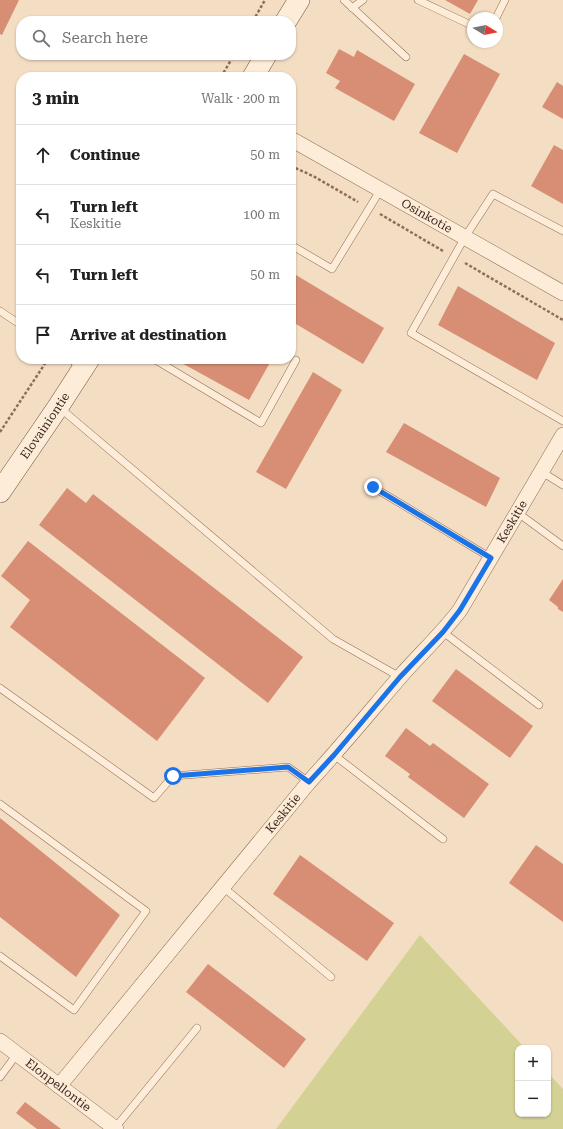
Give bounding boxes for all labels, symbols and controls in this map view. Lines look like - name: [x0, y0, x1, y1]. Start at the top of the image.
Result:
- north arrow: [467, 12, 503, 48]
- search box: [16, 16, 296, 60]
- icon: search: [30, 27, 52, 49]
- text: Search here: [62, 29, 148, 47]
- text: 3 min: [32, 88, 79, 108]
- text: Walk · 200 m: [201, 91, 280, 106]
- icon: ahead: [32, 144, 54, 166]
- text: Continue: [70, 146, 140, 164]
- text: 50 m: [250, 147, 280, 162]
- street label: Osinkotie: [399, 196, 455, 236]
- text: Turn left: [70, 198, 138, 216]
- icon: left: [32, 204, 54, 226]
- text: 100 m: [243, 207, 280, 222]
- text: Keskitie: [70, 216, 121, 231]
- icon: left: [32, 264, 54, 286]
- text: Turn left: [70, 266, 138, 284]
- text: 50 m: [250, 267, 280, 282]
- icon: arrive: [32, 324, 54, 346]
- text: Arrive at destination: [70, 326, 226, 344]
- street label: Elovainiontie: [18, 390, 73, 462]
- route end: [364, 478, 382, 496]
- street label: Keskitie: [494, 497, 530, 546]
- route start: [164, 767, 182, 785]
- street label: Keskitie: [263, 790, 304, 836]
- map controls: [515, 1045, 551, 1117]
- button: +: [515, 1045, 551, 1081]
- street label: Elonpellontie: [23, 1056, 94, 1115]
- button: −: [515, 1081, 551, 1117]

